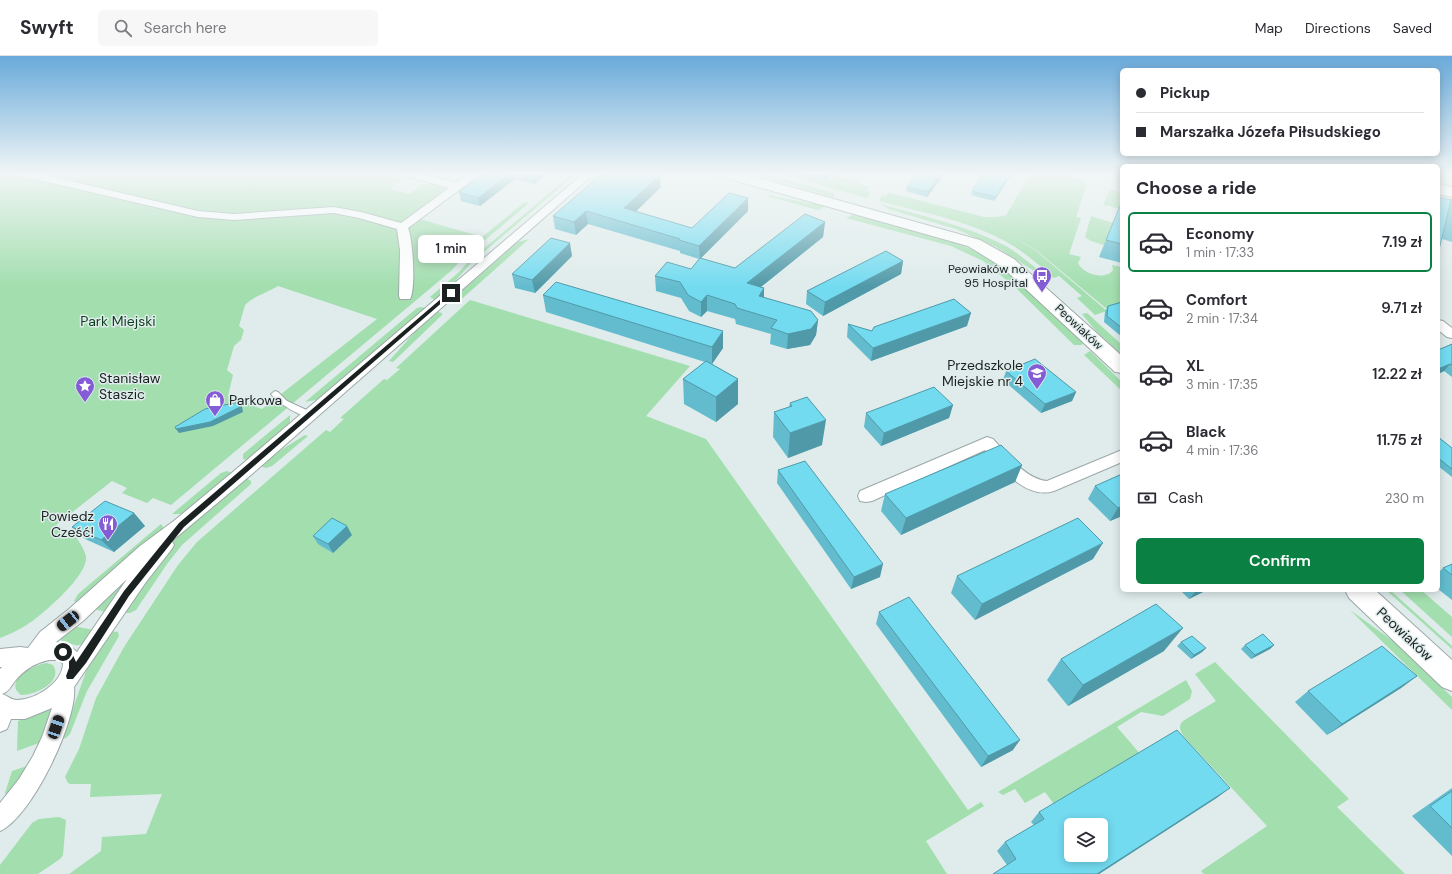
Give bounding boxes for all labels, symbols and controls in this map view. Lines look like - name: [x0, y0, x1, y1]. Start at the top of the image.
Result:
- search box: [98, 10, 378, 46]
- text: Swyft: [20, 15, 74, 40]
- icon: search: [112, 17, 134, 39]
- text: Search here: [144, 18, 227, 38]
- text: Map: [1255, 19, 1283, 37]
- text: Directions: [1305, 19, 1371, 37]
- text: Saved: [1393, 19, 1432, 37]
- text: Pickup: [1160, 83, 1210, 103]
- text: Marszałka Józefa Piłsudskiego: [1160, 122, 1381, 142]
- text: Choose a ride: [1136, 176, 1257, 200]
- icon: car: [1138, 224, 1174, 260]
- text: Economy: [1186, 224, 1254, 244]
- text: 7.19 zł: [1382, 232, 1422, 252]
- callout: 1 min: [418, 235, 484, 263]
- text: 1 min: [435, 240, 467, 257]
- text: 1 min · 17:33: [1186, 244, 1254, 261]
- place label: Peowiaków no. 95 Hospital: [948, 261, 1028, 291]
- bus stop icon: Peowiaków no. 95 Hospital: [1031, 265, 1053, 293]
- route end: [442, 284, 460, 302]
- icon: car: [1138, 290, 1174, 326]
- text: Comfort: [1186, 290, 1247, 310]
- text: 9.71 zł: [1381, 298, 1422, 318]
- street label: Peowiaków: [1051, 301, 1107, 353]
- text: 2 min · 17:34: [1186, 310, 1258, 327]
- park label: Park Miejski: [80, 312, 156, 330]
- place label: Przedszkole Miejskie nr 4: [942, 356, 1024, 390]
- icon: car: [1138, 356, 1174, 392]
- text: XL: [1186, 356, 1204, 376]
- school or university icon: Przedszkole Miejskie nr 4: [1026, 362, 1048, 390]
- text: 12.22 zł: [1372, 364, 1422, 384]
- place label: Stanisław Staszic: [99, 369, 161, 403]
- place icon: Stanisław Staszic: [74, 375, 96, 403]
- text: 3 min · 17:35: [1186, 376, 1258, 393]
- shop icon: Parkowa: [204, 389, 226, 417]
- place label: Parkowa: [229, 391, 282, 409]
- icon: car: [1138, 422, 1174, 458]
- text: Black: [1186, 422, 1226, 442]
- text: 11.75 zł: [1376, 430, 1422, 450]
- text: 4 min · 17:36: [1186, 442, 1258, 459]
- icon: cash: [1136, 487, 1158, 509]
- text: Cash: [1168, 488, 1203, 508]
- text: 230 m: [1385, 490, 1424, 507]
- place label: Powiedz Cześć!: [41, 507, 94, 541]
- restaurant icon: Powiedz Cześć!: [97, 513, 119, 541]
- button: Confirm: [1136, 538, 1424, 584]
- street label: Peowiaków: [1373, 603, 1437, 665]
- car: [55, 609, 81, 633]
- route start: [54, 643, 72, 661]
- car: [46, 714, 66, 740]
- map controls: [1064, 818, 1108, 862]
- button: layers: [1064, 818, 1108, 862]

